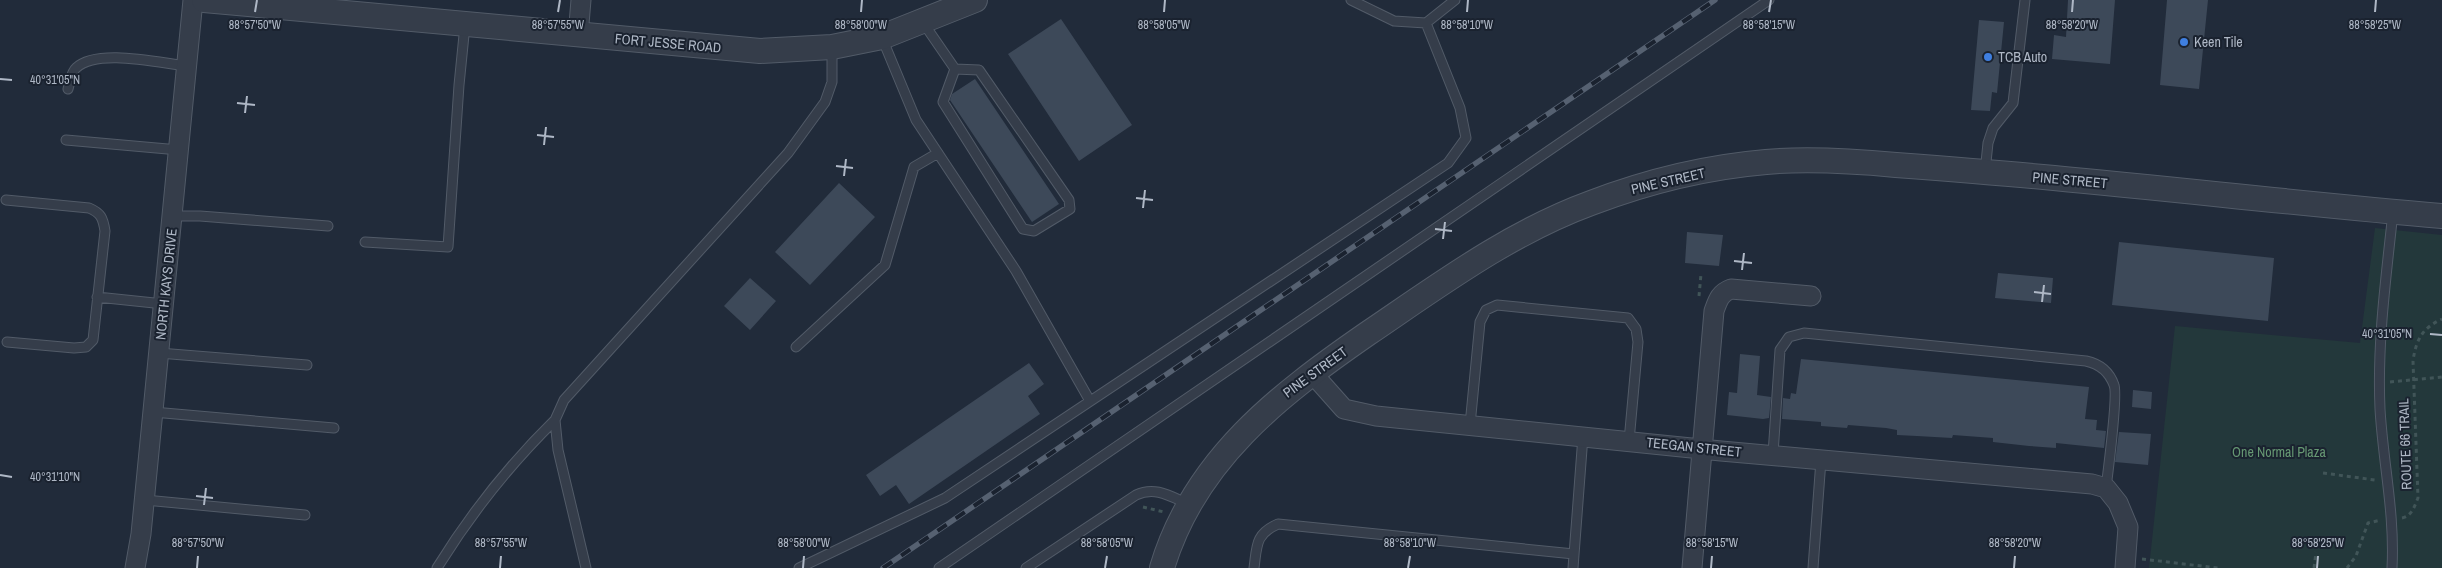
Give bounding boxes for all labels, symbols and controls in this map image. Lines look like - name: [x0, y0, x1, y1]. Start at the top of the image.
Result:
- text: 88°57'50"W: [229, 17, 282, 33]
- text: 88°57'55"W: [532, 17, 585, 33]
- text: 88°58'00"W: [835, 17, 888, 33]
- text: 88°58'05"W: [1138, 17, 1191, 33]
- text: 88°58'10"W: [1441, 17, 1494, 33]
- text: 88°58'15"W: [1743, 17, 1796, 33]
- text: 88°58'20"W: [2046, 17, 2099, 33]
- text: 88°58'25"W: [2349, 17, 2402, 33]
- street label: FORT JESSE ROAD: [614, 29, 722, 57]
- place label: Keen Tile: [2194, 33, 2243, 51]
- marker: Keen Tile: [2178, 36, 2190, 48]
- place label: TCB Auto: [1998, 48, 2047, 66]
- marker: TCB Auto: [1982, 51, 1994, 63]
- text: 40°31'05"N: [30, 72, 80, 88]
- street label: PINE STREET: [1629, 164, 1707, 198]
- street label: PINE STREET: [2032, 168, 2108, 192]
- street label: NORTH KAYS DRIVE: [151, 227, 181, 341]
- text: 40°31'05"N: [2362, 326, 2412, 342]
- street label: PINE STREET: [1279, 343, 1351, 401]
- street label: ROUTE 66 TRAIL: [2394, 397, 2416, 490]
- street label: TEEGAN STREET: [1645, 433, 1743, 461]
- park label: One Normal Plaza: [2232, 443, 2327, 461]
- text: 40°31'10"N: [30, 469, 80, 485]
- text: 88°57'50"W: [172, 535, 225, 551]
- text: 88°57'55"W: [475, 535, 528, 551]
- text: 88°58'00"W: [778, 535, 831, 551]
- text: 88°58'05"W: [1081, 535, 1134, 551]
- text: 88°58'10"W: [1384, 535, 1437, 551]
- text: 88°58'15"W: [1686, 535, 1739, 551]
- text: 88°58'20"W: [1989, 535, 2042, 551]
- text: 88°58'25"W: [2292, 535, 2345, 551]

